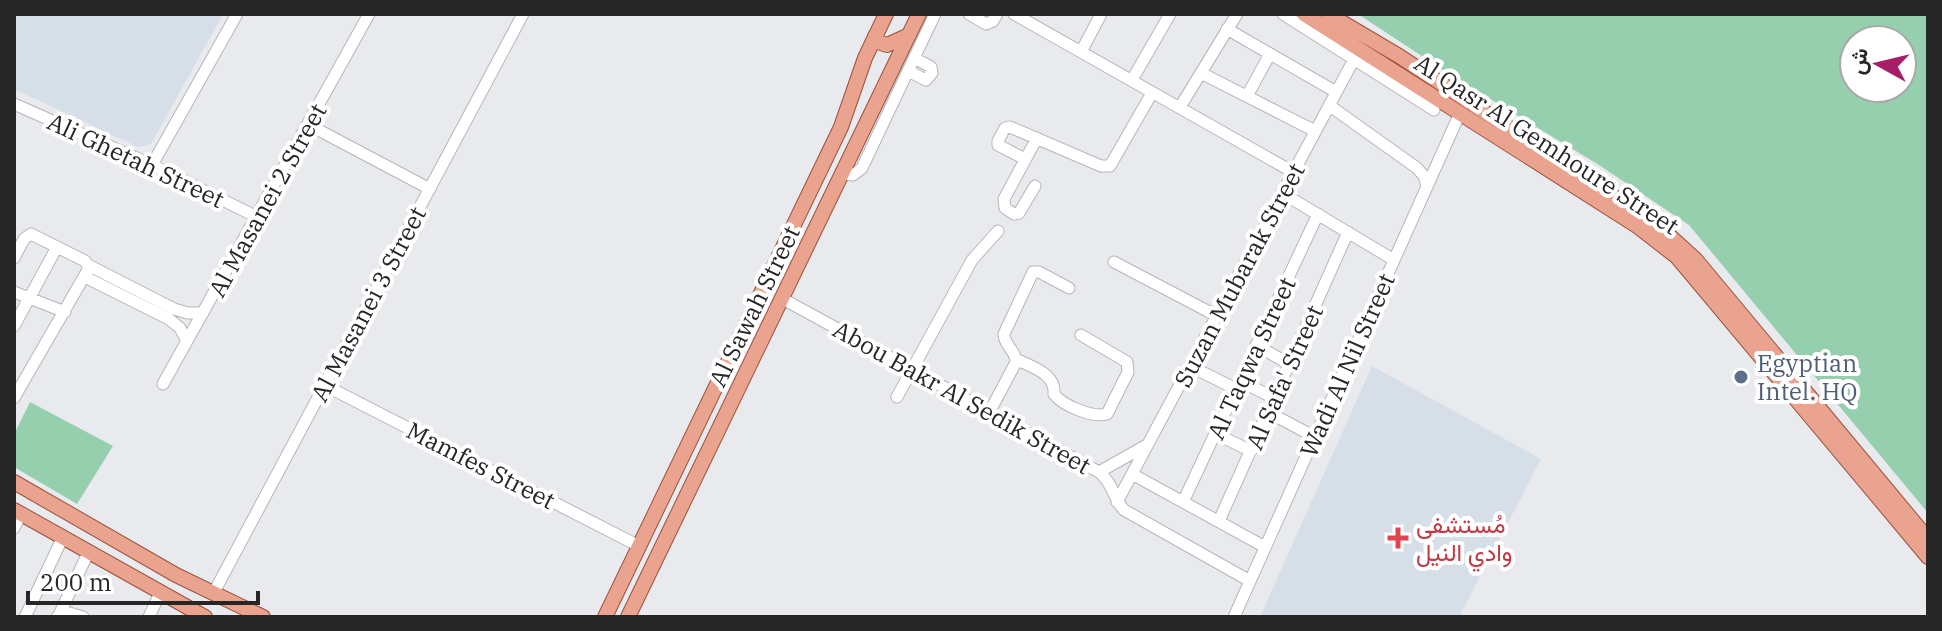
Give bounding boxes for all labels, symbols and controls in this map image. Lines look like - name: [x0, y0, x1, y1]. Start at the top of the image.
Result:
- north arrow: [1838, 24, 1918, 104]
- street label: Al Qasr Al Gemhoure Street: [1409, 46, 1685, 242]
- text: ش: [1842, 46, 1874, 76]
- street label: Al Masanei 2 Street: [201, 98, 333, 302]
- street label: Ali Ghetah Street: [43, 105, 229, 215]
- street label: Suzan Mubarak Street: [1166, 157, 1312, 393]
- street label: Al Masanei 3 Street: [303, 201, 433, 407]
- street label: Al Sawah Street: [701, 220, 807, 392]
- street label: Wadi Al Nil Street: [1292, 268, 1402, 462]
- street label: Al Taqwa Street: [1199, 272, 1303, 444]
- street label: Al Safa' Street: [1238, 300, 1330, 454]
- street label: Abou Bakr Al Sedik Street: [828, 313, 1096, 481]
- place label: Egyptian Intel. HQ: [1757, 347, 1858, 407]
- marker: Egyptian Intel. HQ: [1732, 368, 1750, 386]
- street label: Mamfes Street: [401, 414, 561, 516]
- place label: مُستشفى وادي النيل: [1416, 508, 1512, 572]
- marker: مُستشفى وادي النيل: [1387, 527, 1409, 549]
- scale bar: [28, 555, 258, 605]
- text: 200 m: [40, 566, 112, 598]

